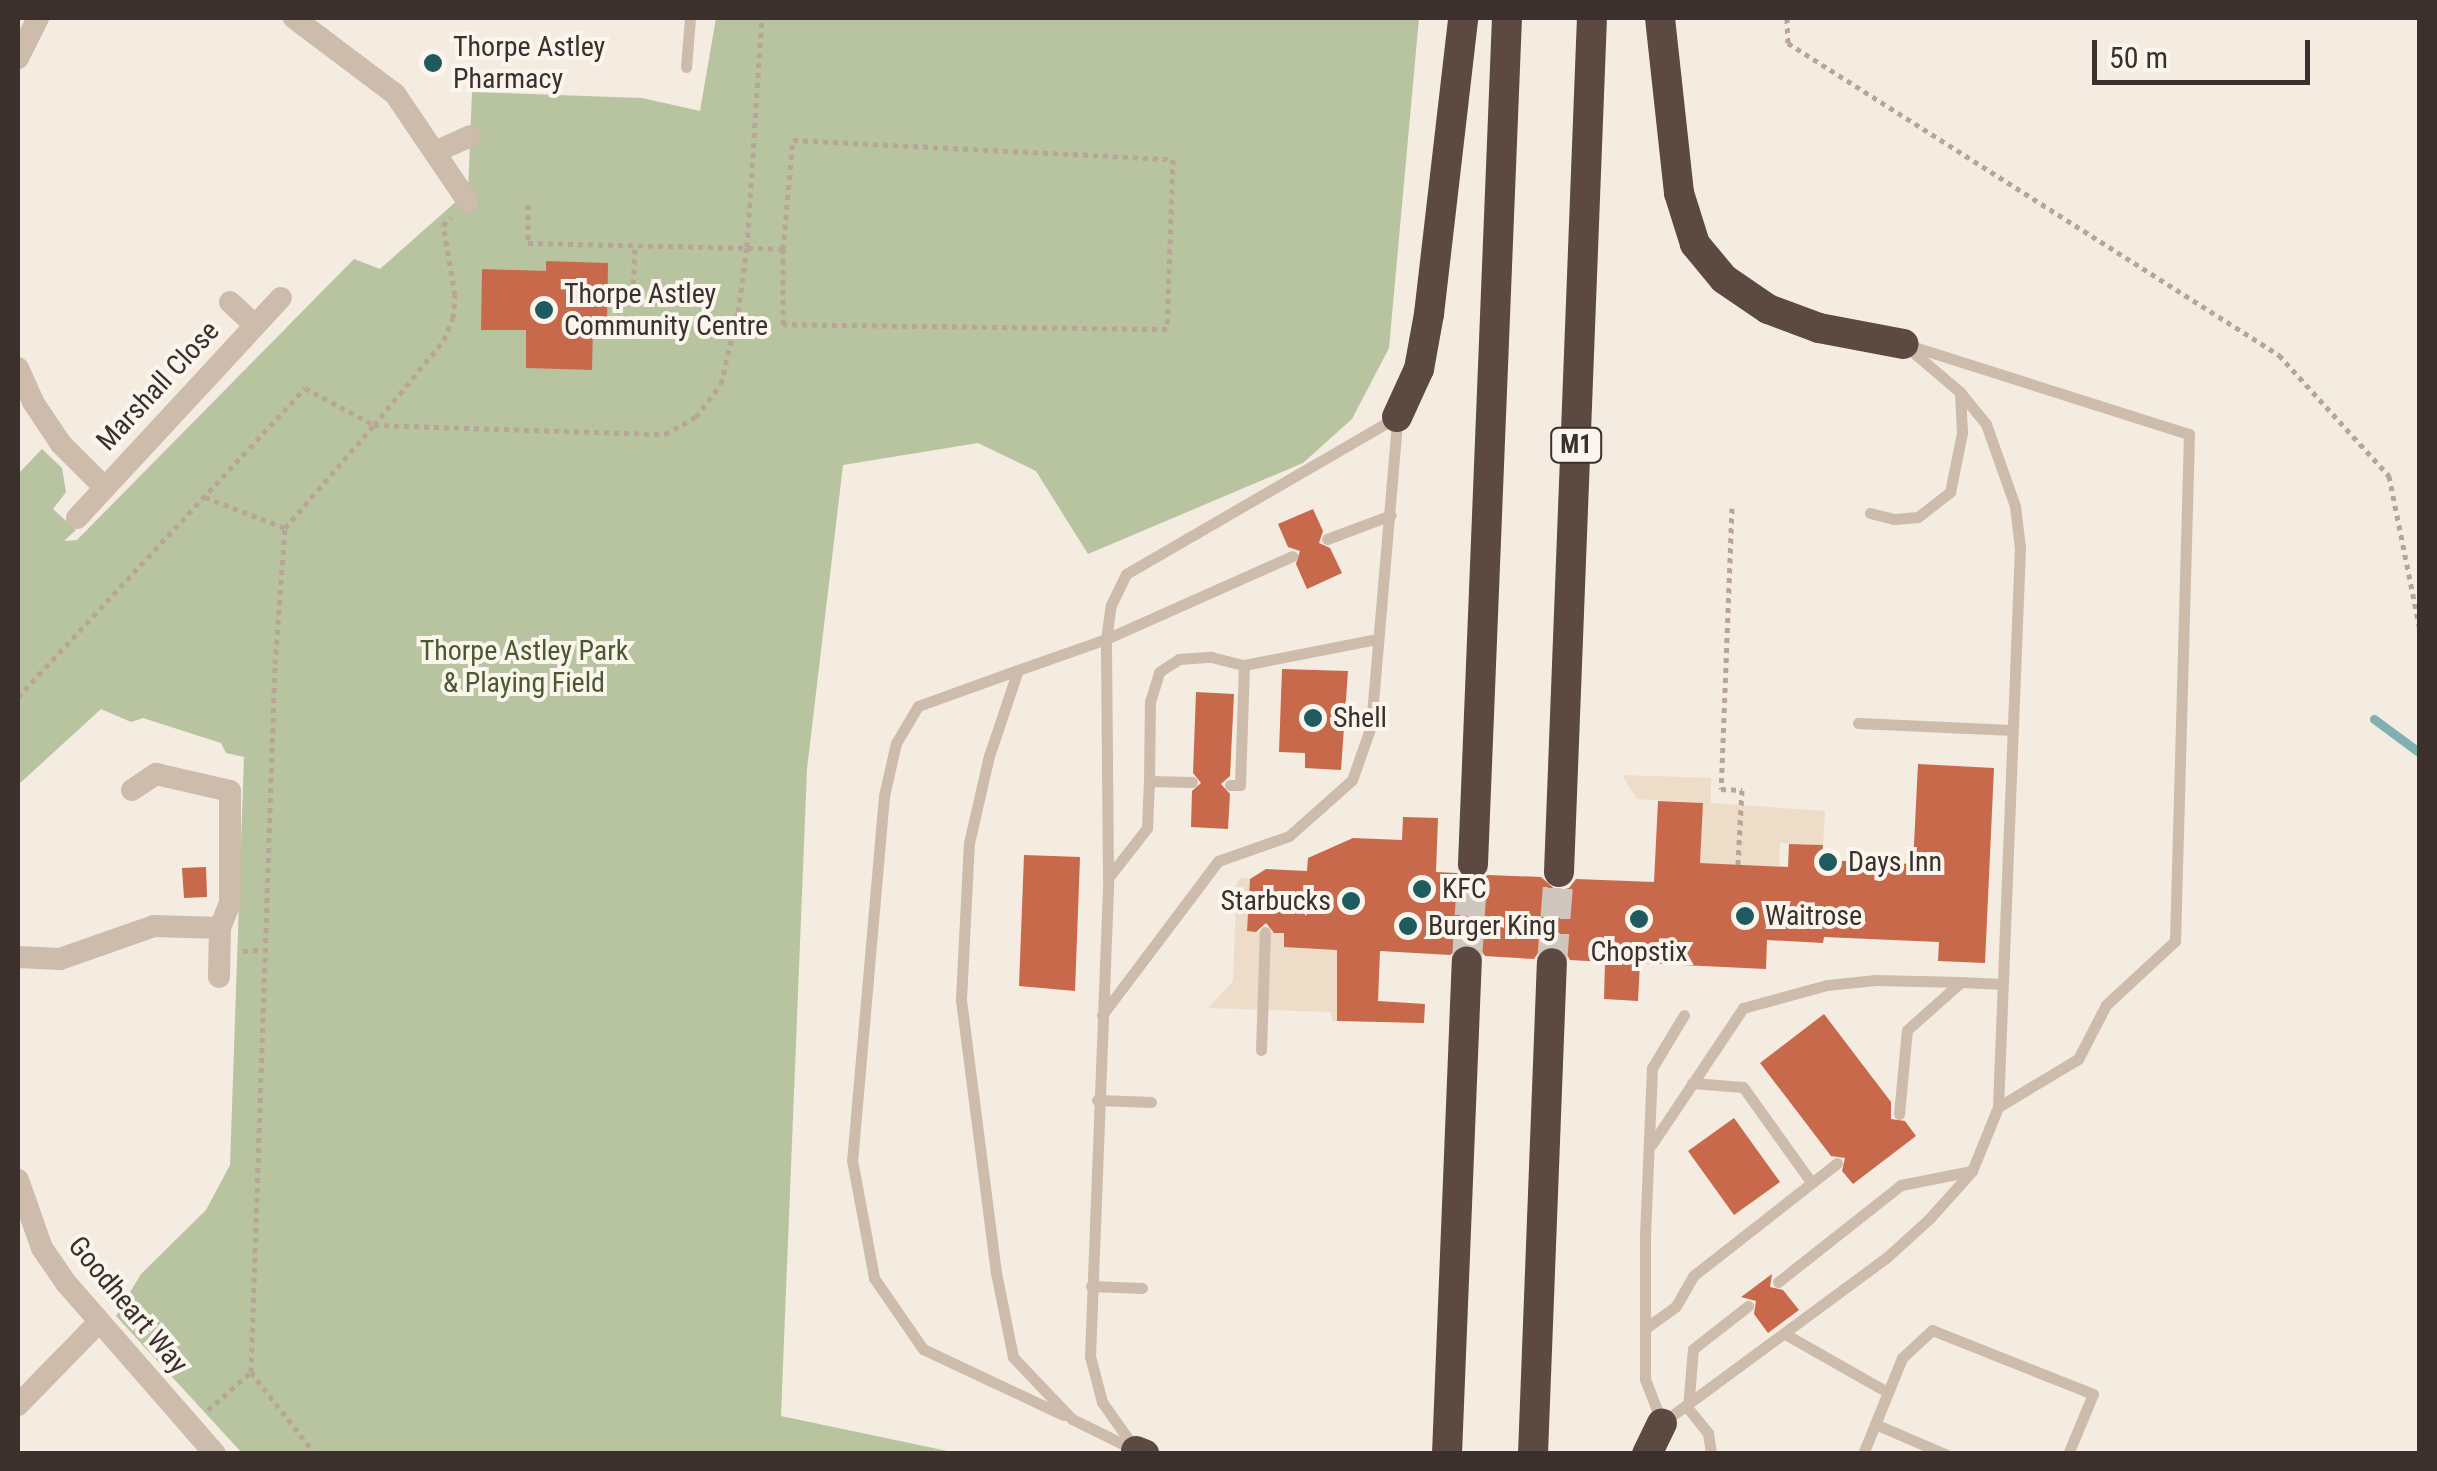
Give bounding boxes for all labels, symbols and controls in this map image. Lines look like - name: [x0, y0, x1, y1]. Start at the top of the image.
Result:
- scale bar: [2097, 20, 2314, 82]
- place label: Thorpe Astley Pharmacy: [453, 30, 605, 96]
- text: 50 m: [2109, 40, 2168, 75]
- marker: Thorpe Astley Pharmacy: [422, 52, 444, 74]
- place label: Thorpe Astley Community Centre: [564, 277, 768, 343]
- marker: Thorpe Astley Community Centre: [533, 299, 555, 321]
- street label: Marshall Close: [90, 314, 226, 458]
- road number: M1: [1548, 425, 1604, 465]
- park label: Thorpe Astley Park & Playing Field: [420, 634, 628, 700]
- place label: Shell: [1333, 701, 1387, 735]
- marker: Shell: [1302, 707, 1324, 729]
- place label: Days Inn: [1848, 845, 1942, 879]
- marker: Days Inn: [1817, 851, 1839, 873]
- place label: KFC: [1442, 872, 1487, 906]
- marker: KFC: [1411, 878, 1433, 900]
- place label: Starbucks: [1221, 884, 1331, 918]
- marker: Starbucks: [1340, 890, 1362, 912]
- place label: Waitrose: [1765, 899, 1862, 933]
- marker: Waitrose: [1734, 905, 1756, 927]
- marker: Chopstix: [1628, 908, 1650, 930]
- place label: Burger King: [1428, 909, 1556, 943]
- marker: Burger King: [1397, 915, 1419, 937]
- place label: Chopstix: [1590, 935, 1688, 969]
- street label: Goodheart Way: [61, 1230, 195, 1380]

